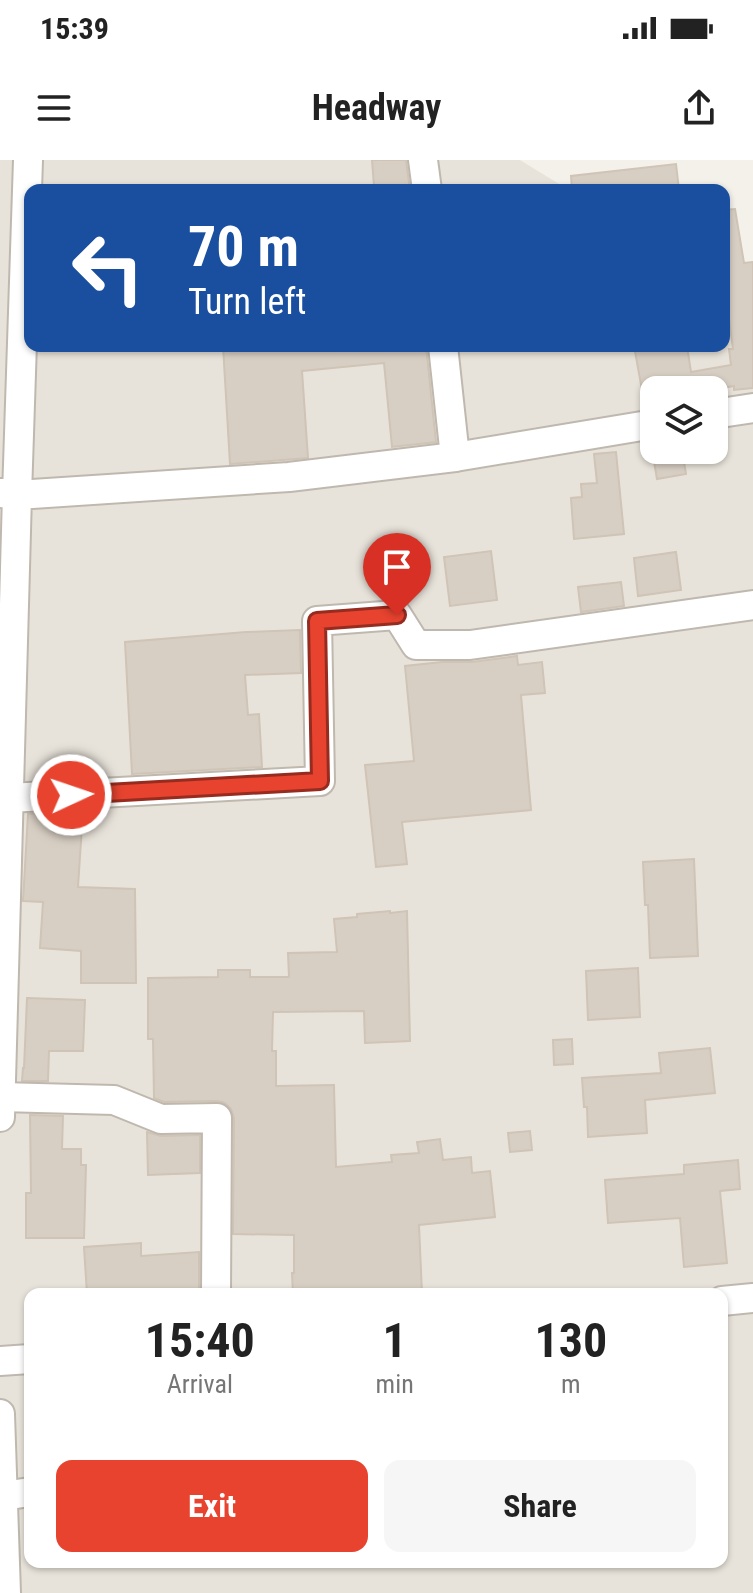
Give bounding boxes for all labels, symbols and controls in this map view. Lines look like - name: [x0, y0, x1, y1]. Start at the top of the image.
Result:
- text: 15:39: [40, 11, 109, 46]
- icon: menu: [32, 86, 76, 130]
- icon: share: [677, 86, 721, 130]
- text: Headway: [312, 87, 441, 129]
- text: 70 m: [188, 214, 299, 280]
- icon: left: [56, 216, 160, 320]
- text: Turn left: [188, 281, 306, 323]
- map controls: [640, 376, 728, 464]
- button: layers: [640, 376, 728, 464]
- pin: [363, 533, 431, 615]
- icon: arrive: [375, 545, 419, 589]
- position arrow: [29, 753, 113, 837]
- text: 15:40: [145, 1312, 255, 1369]
- text: 1: [383, 1312, 407, 1369]
- text: 130: [534, 1312, 607, 1369]
- text: Arrival: [167, 1369, 233, 1399]
- text: min: [376, 1369, 414, 1399]
- text: m: [561, 1369, 581, 1399]
- button: Exit: [56, 1460, 368, 1552]
- button: Share: [384, 1460, 696, 1552]

